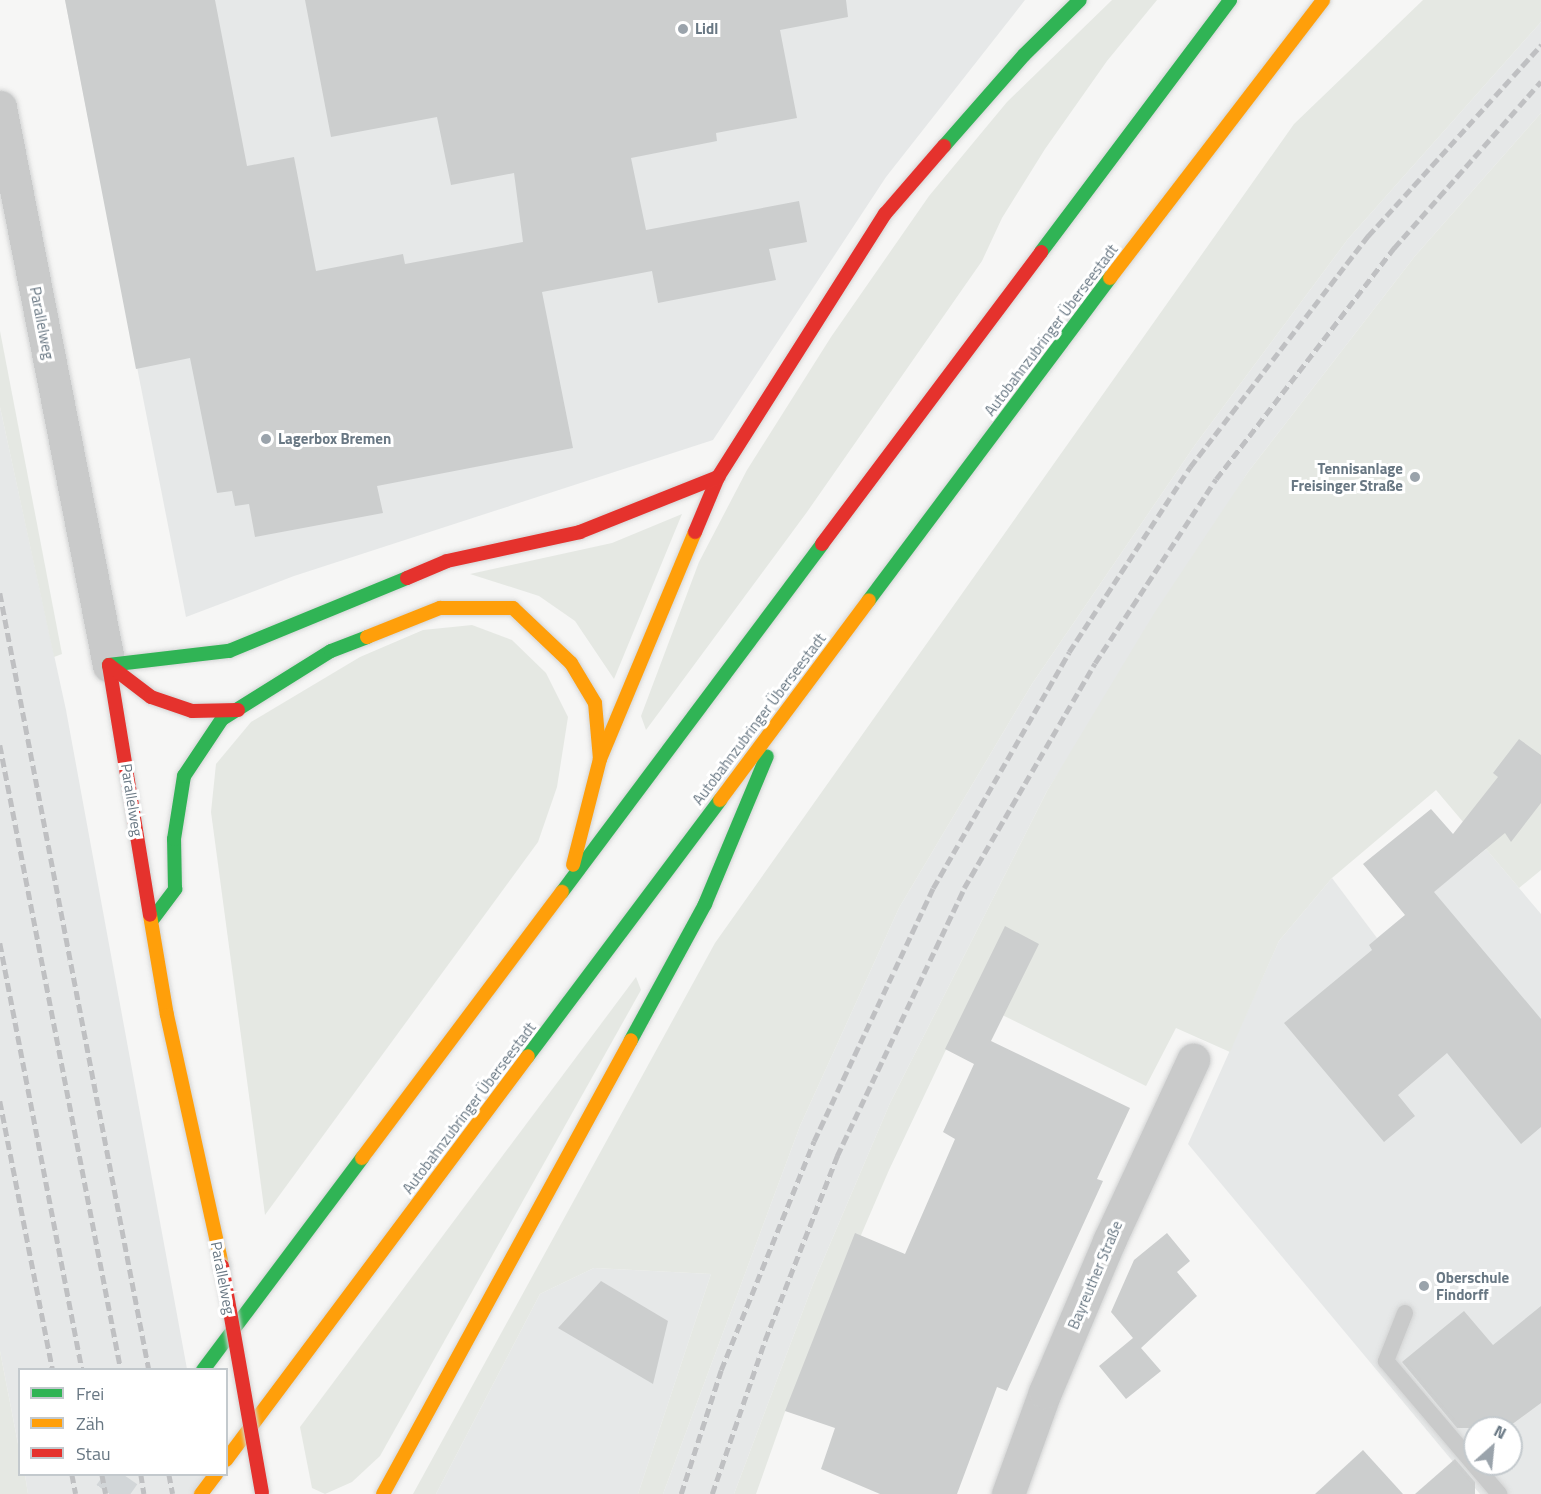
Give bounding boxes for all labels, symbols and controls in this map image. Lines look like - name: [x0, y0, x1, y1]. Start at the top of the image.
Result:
- place label: Lidl: [695, 20, 718, 38]
- marker: Lidl: [676, 22, 690, 36]
- street label: Autobahnzubringer Überseestadt: [981, 241, 1121, 419]
- street label: Parallelweg: [26, 285, 58, 361]
- place label: Lagerbox Bremen: [278, 430, 391, 448]
- marker: Lagerbox Bremen: [259, 432, 273, 446]
- place label: Tennisanlage Freisinger Straße: [1291, 459, 1403, 494]
- marker: Tennisanlage Freisinger Straße: [1408, 470, 1422, 484]
- street label: Autobahnzubringer Überseestadt: [689, 630, 829, 808]
- street label: Parallelweg: [117, 762, 147, 838]
- street label: Autobahnzubringer Überseestadt: [399, 1019, 539, 1197]
- street label: Bayreuther Straße: [1064, 1218, 1126, 1332]
- street label: Parallelweg: [207, 1240, 239, 1316]
- place label: Oberschule Findorff: [1436, 1268, 1509, 1303]
- marker: Oberschule Findorff: [1417, 1279, 1431, 1293]
- legend: [18, 1368, 228, 1476]
- text: Frei: [76, 1380, 104, 1407]
- text: Zäh: [76, 1410, 104, 1437]
- north arrow: [1463, 1416, 1523, 1476]
- text: N: [1490, 1419, 1511, 1445]
- text: Stau: [76, 1440, 111, 1467]

